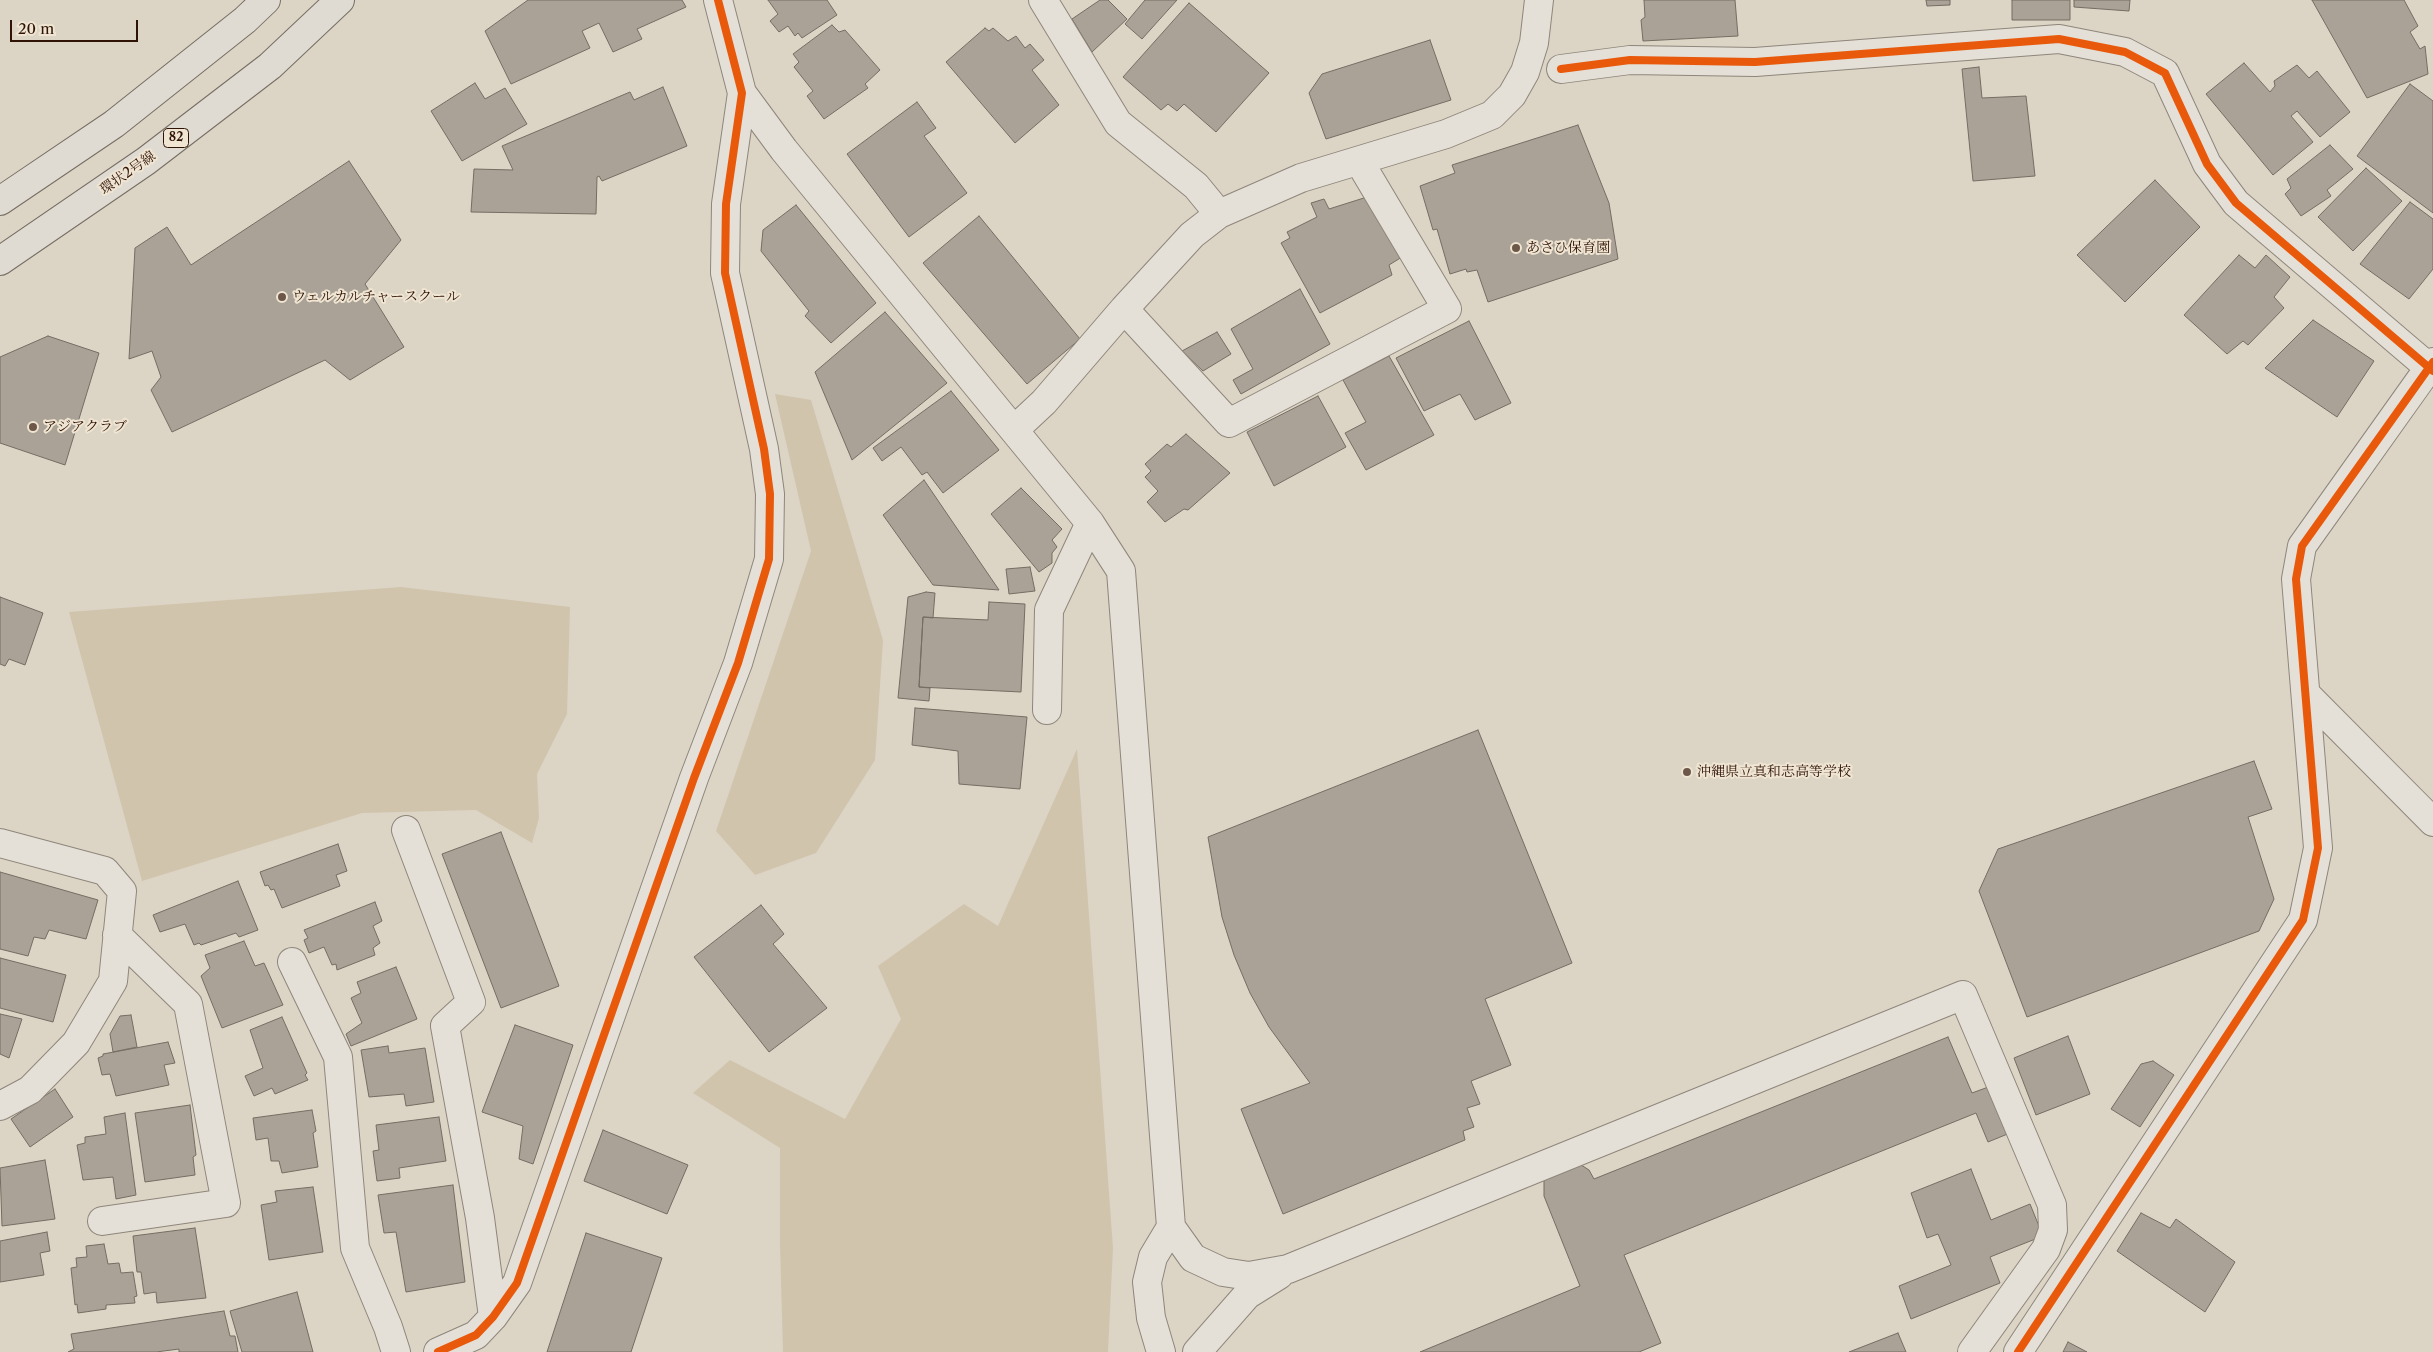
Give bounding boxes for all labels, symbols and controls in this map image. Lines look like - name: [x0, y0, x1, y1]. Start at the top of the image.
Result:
- scale bar: [12, 10, 140, 42]
- text: 20 m: [18, 19, 54, 38]
- road number: 82: [164, 128, 188, 148]
- street label: 環状2号線: [97, 148, 159, 198]
- place label: あさひ保育園: [1526, 240, 1610, 256]
- marker: あさひ保育園: [1510, 242, 1522, 254]
- place label: ウェルカルチャースクール: [292, 289, 460, 305]
- marker: ウェルカルチャースクール: [276, 291, 288, 303]
- place label: アジアクラブ: [43, 419, 127, 435]
- marker: アジアクラブ: [27, 421, 39, 433]
- place label: 沖縄県立真和志高等学校: [1697, 764, 1851, 780]
- marker: 沖縄県立真和志高等学校: [1681, 766, 1693, 778]

